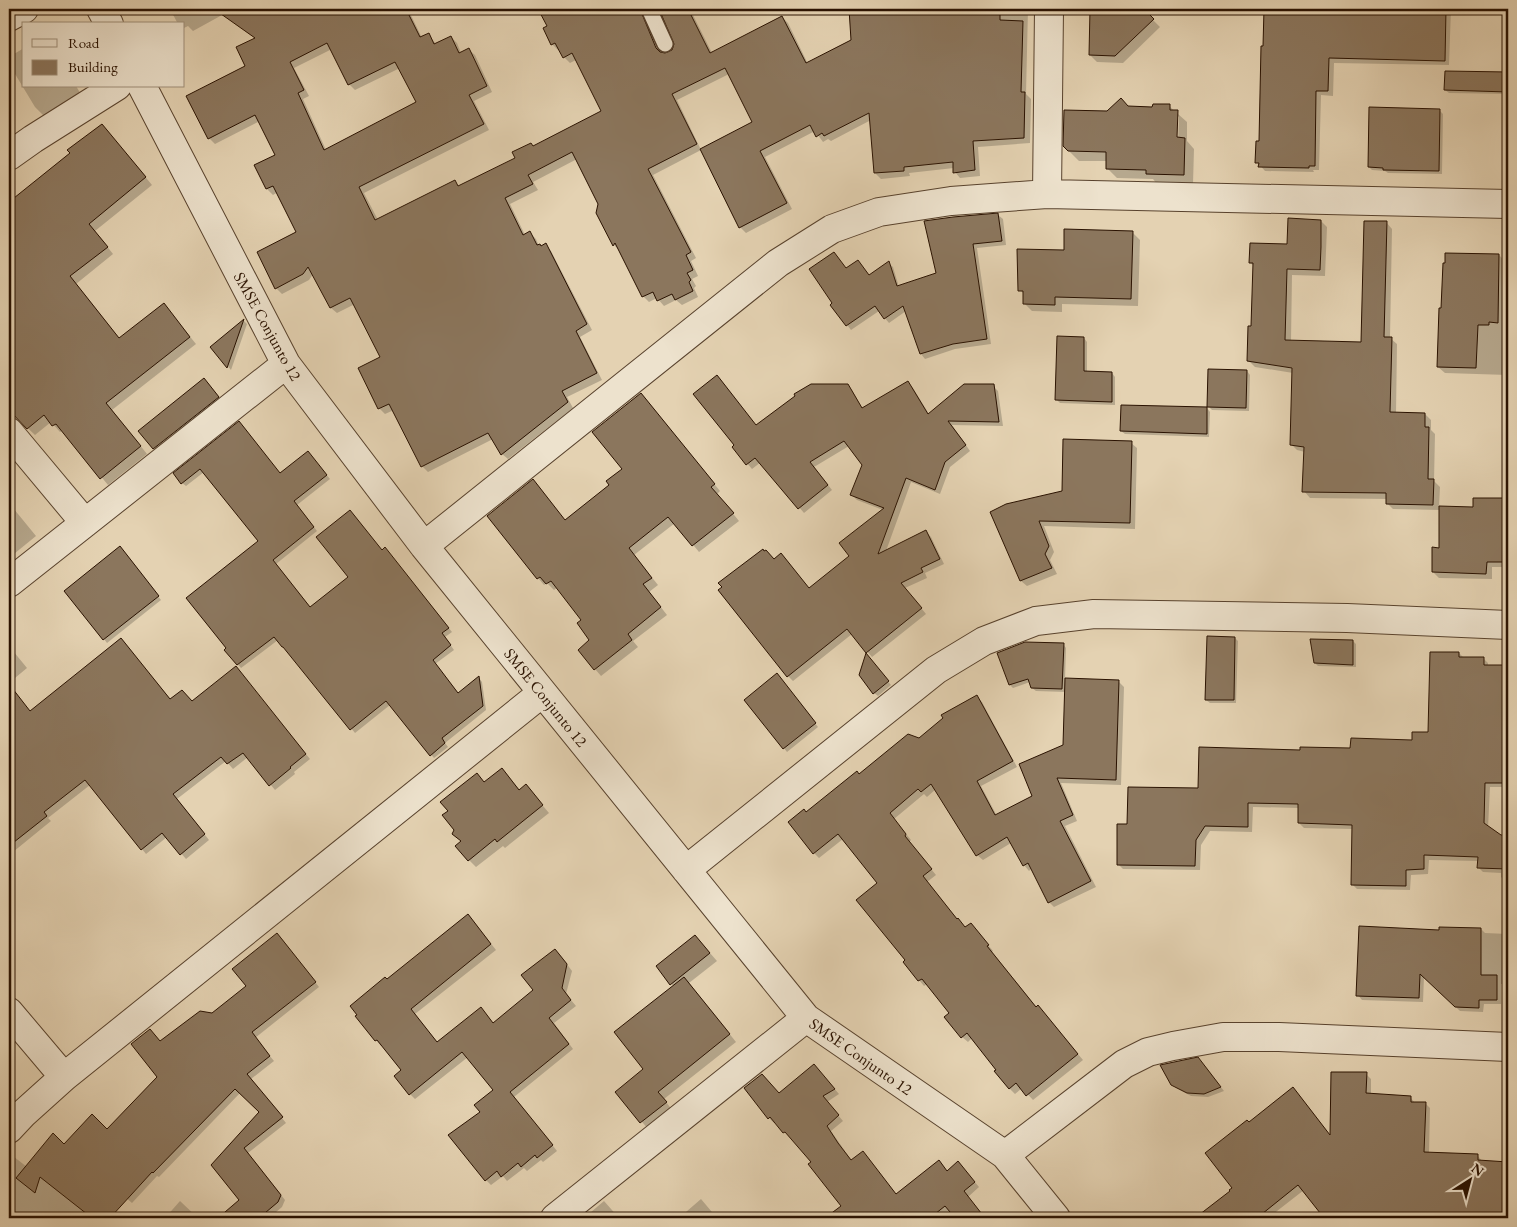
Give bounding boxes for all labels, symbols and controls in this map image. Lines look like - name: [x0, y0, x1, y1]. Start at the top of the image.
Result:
- legend: [22, 22, 185, 88]
- text: Road: [68, 33, 100, 52]
- text: Building: [68, 57, 118, 76]
- street label: SMSE Conjunto 12: [229, 268, 306, 385]
- street label: SMSE Conjunto 12: [499, 644, 592, 751]
- street label: SMSE Conjunto 12: [805, 1013, 917, 1100]
- north arrow: [1444, 1154, 1494, 1204]
- text: N: [1468, 1159, 1488, 1180]

